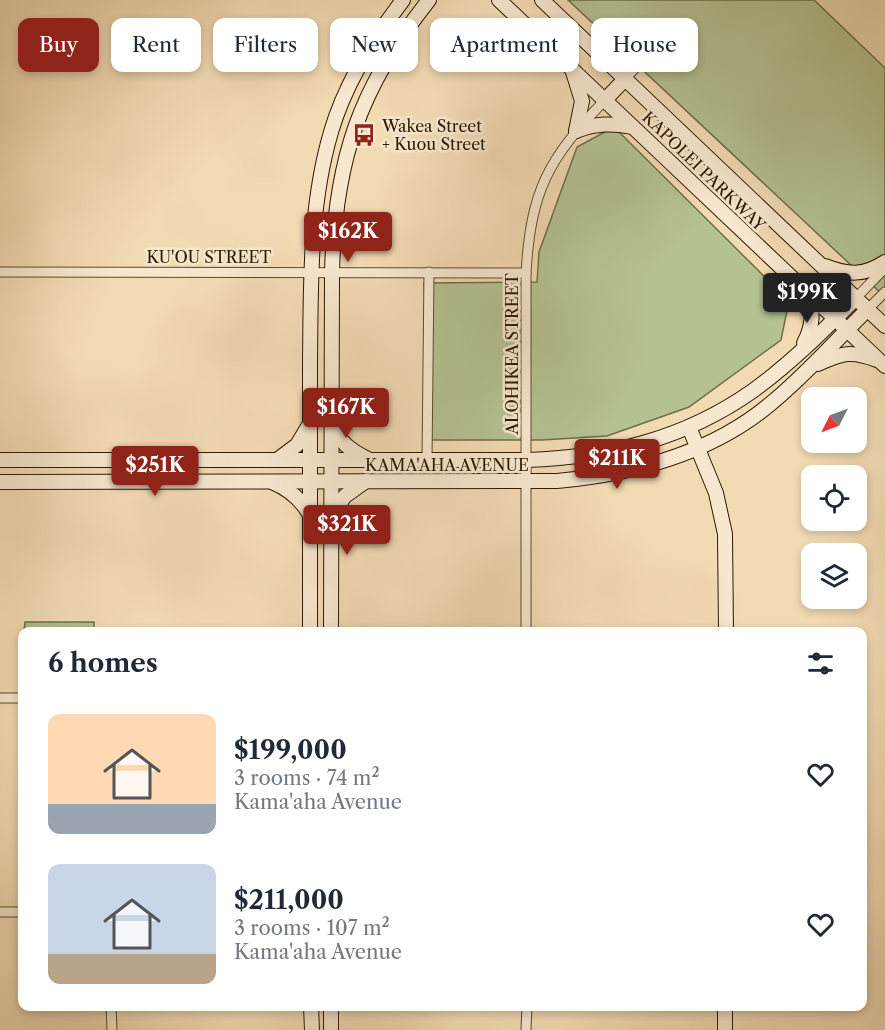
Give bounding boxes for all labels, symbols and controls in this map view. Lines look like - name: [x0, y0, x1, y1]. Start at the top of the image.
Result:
- chip: Buy: [18, 18, 99, 72]
- chip: Rent: [111, 18, 201, 72]
- chip: Filters: [213, 18, 318, 72]
- chip: New: [330, 18, 418, 72]
- chip: Apartment: [430, 18, 579, 72]
- chip: House: [591, 18, 698, 72]
- street label: KAPOLEI PARKWAY: [638, 107, 770, 236]
- place label: Wakea Street + Kuou Street: [381, 116, 486, 154]
- bus stop icon: Wakea Street + Kuou Street: [351, 122, 377, 148]
- pin: $162K: [306, 212, 390, 263]
- text: $162K: [318, 219, 378, 243]
- street label: KU'OU STREET: [146, 247, 272, 267]
- street label: ALOHIKEA STREET: [502, 273, 522, 436]
- pin: $199K: [765, 273, 849, 324]
- text: $199K: [777, 280, 837, 304]
- north arrow: [801, 387, 867, 453]
- map controls: [801, 387, 867, 609]
- pin: $167K: [304, 388, 388, 439]
- text: $167K: [317, 395, 375, 419]
- pin: $211K: [575, 439, 659, 490]
- pin: $251K: [113, 446, 197, 497]
- text: $211K: [589, 446, 645, 470]
- text: $251K: [126, 453, 185, 477]
- street label: KAMA'AHA AVENUE: [365, 455, 529, 475]
- button: locate: [801, 465, 867, 531]
- pin: $321K: [305, 505, 389, 556]
- text: $321K: [317, 512, 377, 536]
- button: layers: [801, 543, 867, 609]
- text: 6 homes: [48, 647, 158, 679]
- icon: filters: [804, 647, 837, 680]
- text: $199,000: [234, 734, 347, 766]
- icon: home: [96, 738, 168, 810]
- icon: heart: [804, 758, 837, 791]
- text: 3 rooms · 74 m²: [234, 766, 380, 790]
- text: Kama'aha Avenue: [234, 790, 402, 814]
- text: $211,000: [234, 884, 344, 916]
- icon: home: [96, 888, 168, 960]
- icon: heart: [804, 908, 837, 941]
- text: 3 rooms · 107 m²: [234, 916, 390, 940]
- text: Kama'aha Avenue: [234, 940, 402, 964]

